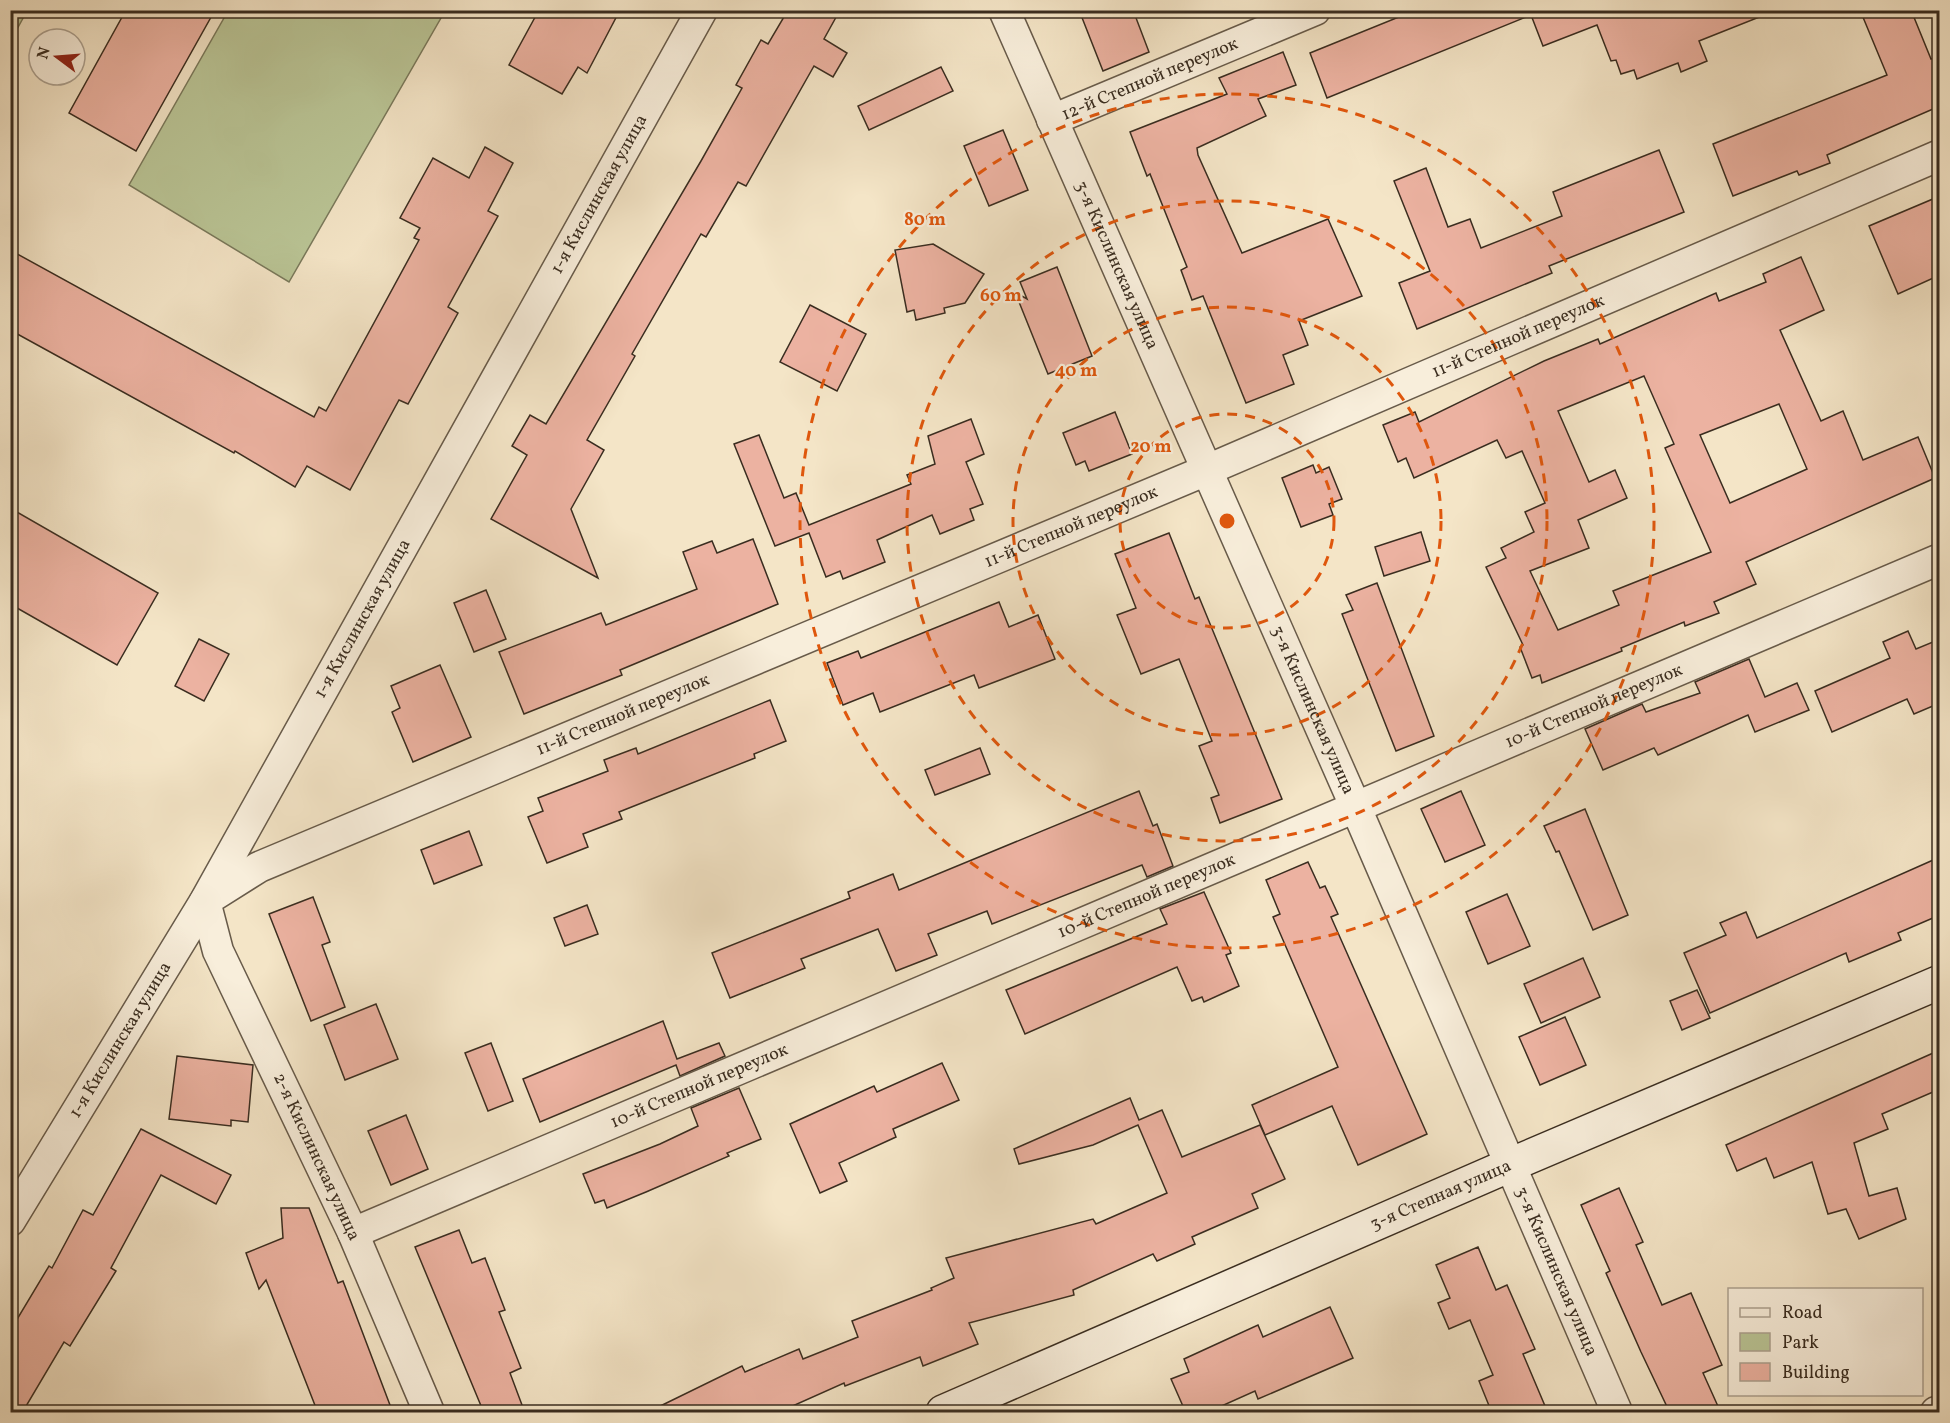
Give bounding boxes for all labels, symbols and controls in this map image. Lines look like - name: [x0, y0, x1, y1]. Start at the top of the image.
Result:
- north arrow: [27, 27, 87, 87]
- street label: 12-й Степной переулок: [1058, 31, 1242, 127]
- text: N: [32, 44, 57, 62]
- street label: 1-я Кислинская улица: [545, 110, 654, 279]
- street label: 3-я Кислинская улица: [1068, 177, 1165, 354]
- text: 80 m: [904, 208, 946, 233]
- text: 60 m: [980, 284, 1022, 309]
- street label: 11-й Степной переулок: [1428, 288, 1609, 384]
- text: 40 m: [1055, 359, 1097, 384]
- text: 20 m: [1130, 435, 1172, 460]
- street label: 11-й Степной переулок: [981, 479, 1162, 574]
- centre of rings: [1217, 511, 1237, 531]
- street label: 1-я Кислинская улица: [308, 534, 417, 703]
- street label: 3-я Кислинская улица: [1265, 622, 1361, 798]
- street label: 10-й Степной переулок: [1501, 657, 1687, 755]
- street label: 11-й Степной переулок: [532, 667, 714, 762]
- street label: 10-й Степной переулок: [1054, 847, 1239, 945]
- street label: 1-я Кислинская улица: [63, 957, 178, 1123]
- street label: 10-й Степной переулок: [606, 1037, 792, 1135]
- street label: 2-я Кислинская улица: [266, 1069, 366, 1245]
- street label: 3-я Степная улица: [1366, 1153, 1515, 1237]
- street label: 3-я Кислинская улица: [1509, 1183, 1604, 1360]
- legend: [1728, 1288, 1923, 1396]
- text: Road: [1782, 1301, 1823, 1326]
- text: Park: [1782, 1331, 1819, 1356]
- text: Building: [1782, 1361, 1850, 1386]

